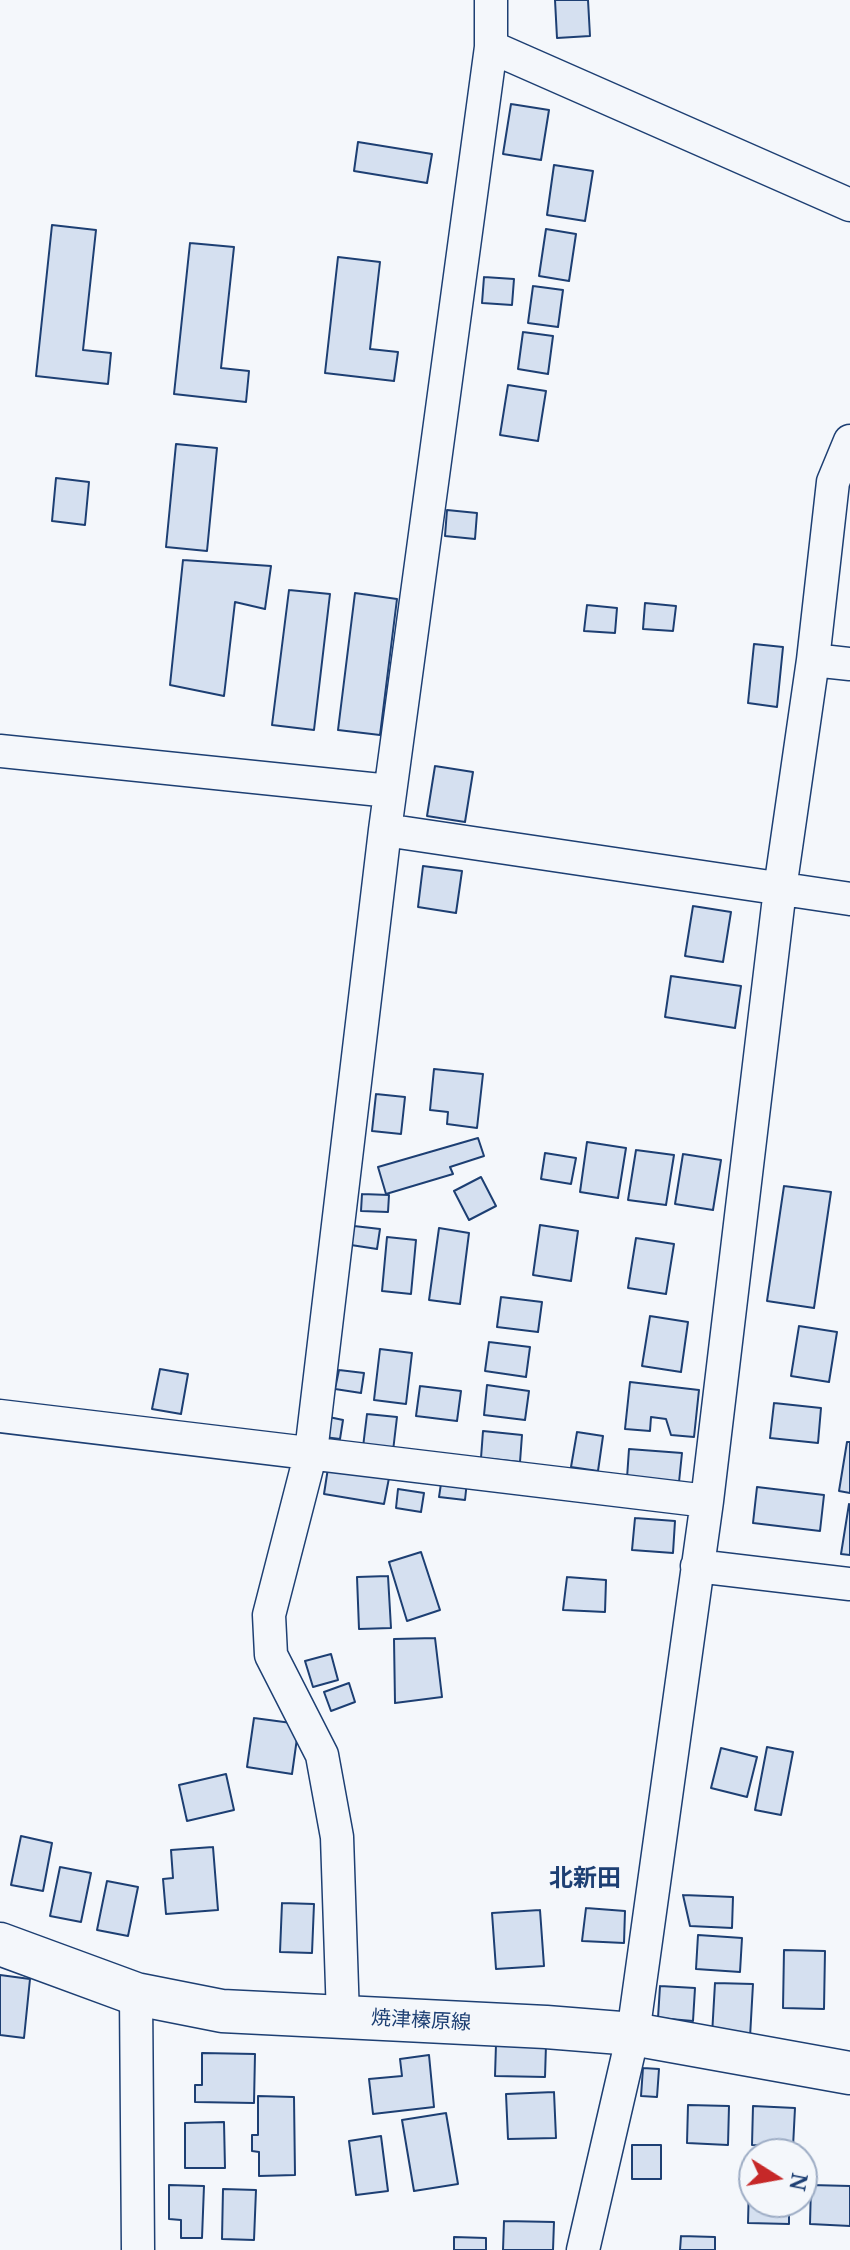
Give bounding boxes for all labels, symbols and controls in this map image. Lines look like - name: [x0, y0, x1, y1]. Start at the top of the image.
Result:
- district label: 北新田: [549, 1865, 621, 1893]
- street label: 焼津榛原線: [370, 2006, 472, 2036]
- north arrow: [738, 2138, 818, 2218]
- text: N: [783, 2171, 816, 2194]

